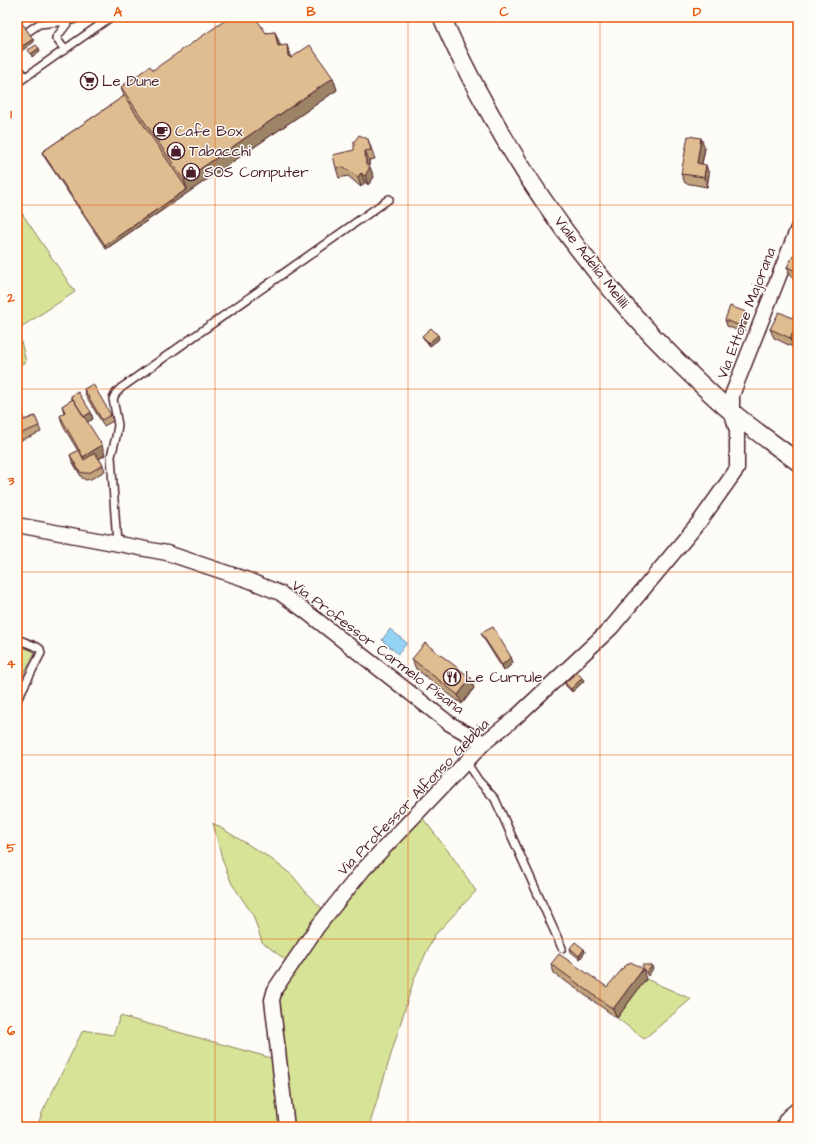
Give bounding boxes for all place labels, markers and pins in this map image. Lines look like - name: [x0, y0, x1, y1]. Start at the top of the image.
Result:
- supermarket icon: Le Dune: [79, 71, 99, 91]
- place label: Le Dune: [102, 71, 159, 92]
- cafe icon: Cafe Box: [152, 121, 172, 141]
- place label: Cafe Box: [175, 121, 243, 142]
- shop icon: Tabacchi: [166, 141, 186, 161]
- place label: Tabacchi: [189, 141, 251, 162]
- shop icon: SOS Computer: [181, 162, 201, 182]
- place label: SOS Computer: [204, 162, 309, 183]
- restaurant icon: Le Currule: [442, 667, 462, 687]
- place label: Le Currule: [465, 667, 542, 688]

